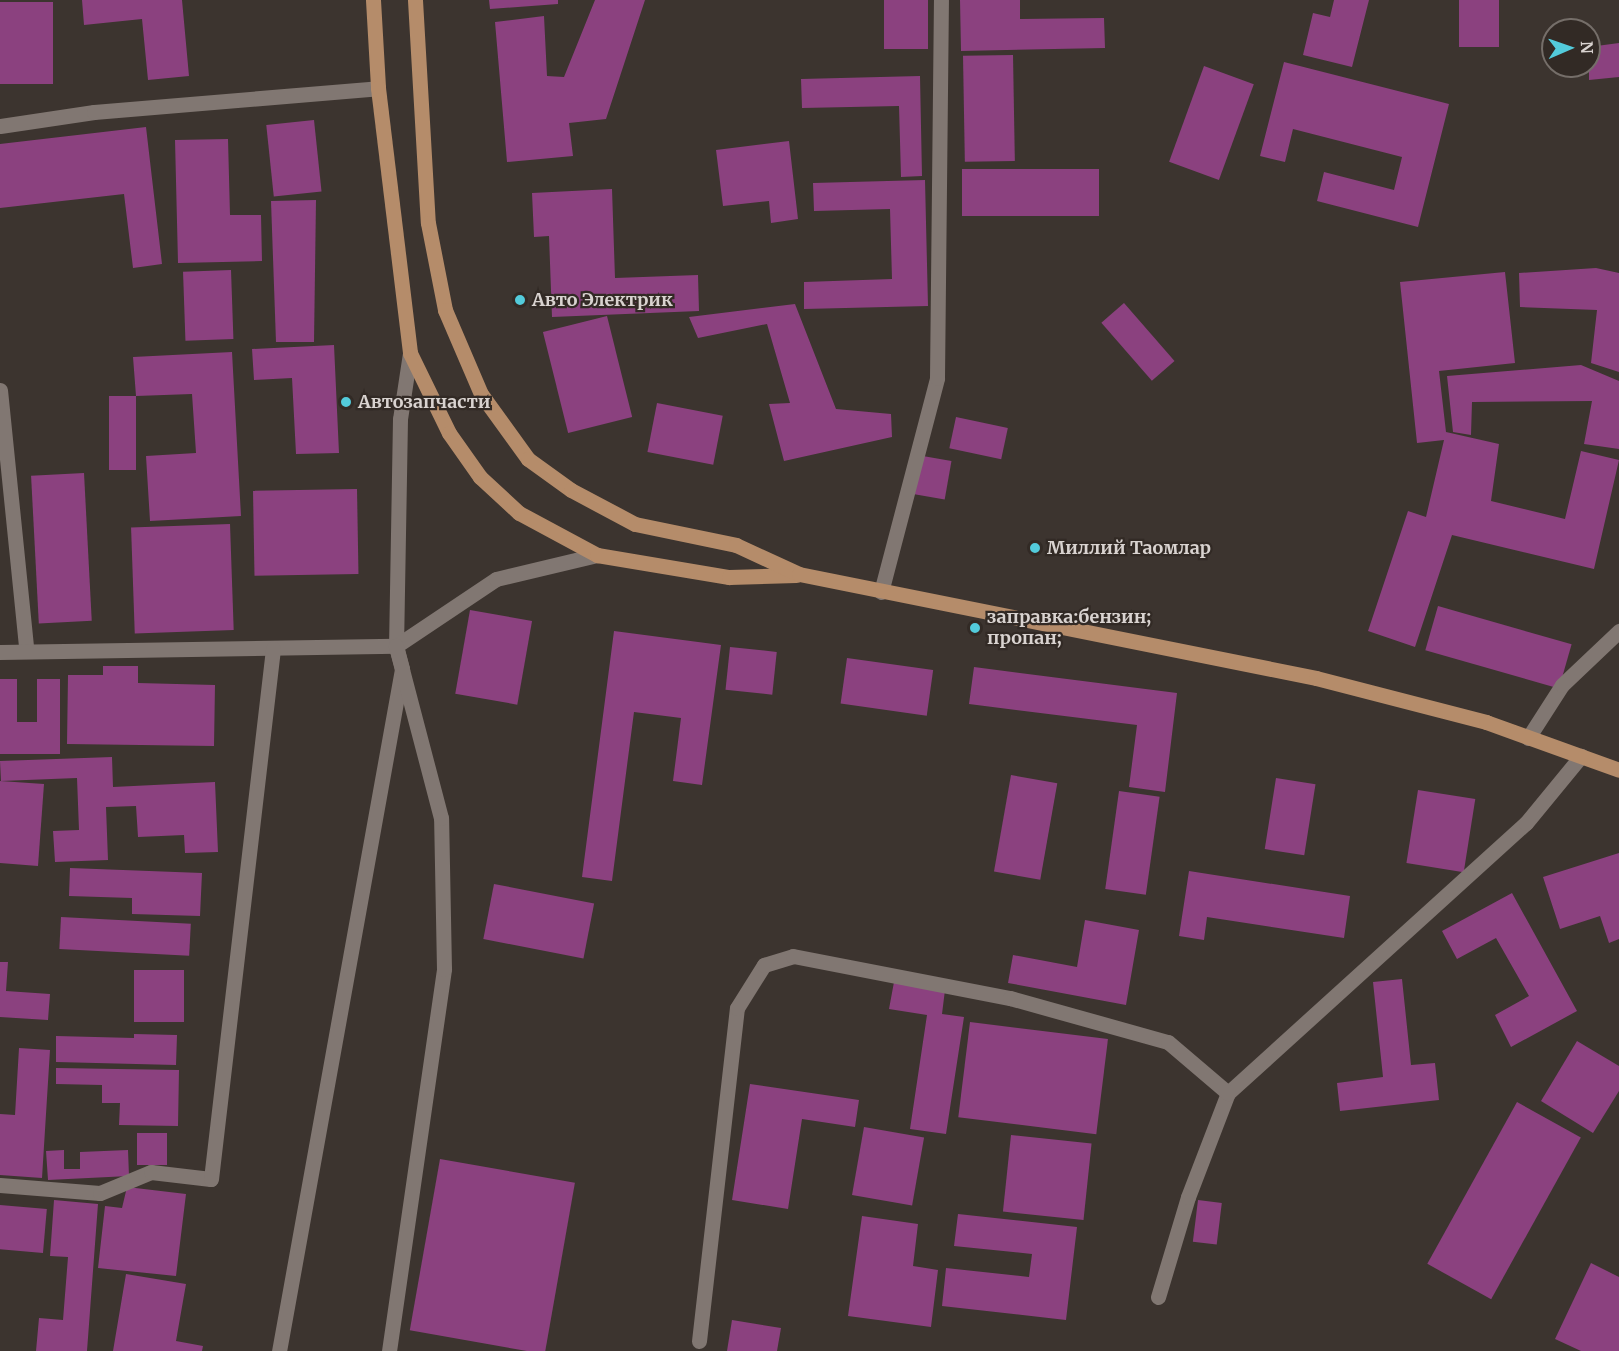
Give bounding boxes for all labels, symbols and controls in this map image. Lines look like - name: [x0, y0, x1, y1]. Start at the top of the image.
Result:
- north arrow: [1541, 18, 1601, 78]
- text: N: [1577, 41, 1597, 54]
- place label: Авто Электрик: [532, 289, 673, 311]
- marker: Авто Электрик: [513, 293, 527, 307]
- place label: Автозапчасти: [358, 391, 490, 413]
- marker: Автозапчасти: [339, 395, 353, 409]
- place label: Миллий Таомлар: [1047, 537, 1211, 559]
- marker: Миллий Таомлар: [1028, 541, 1042, 555]
- place label: заправка:бензин; пропан;: [987, 607, 1151, 650]
- marker: заправка:бензин; пропан;: [968, 621, 982, 635]

